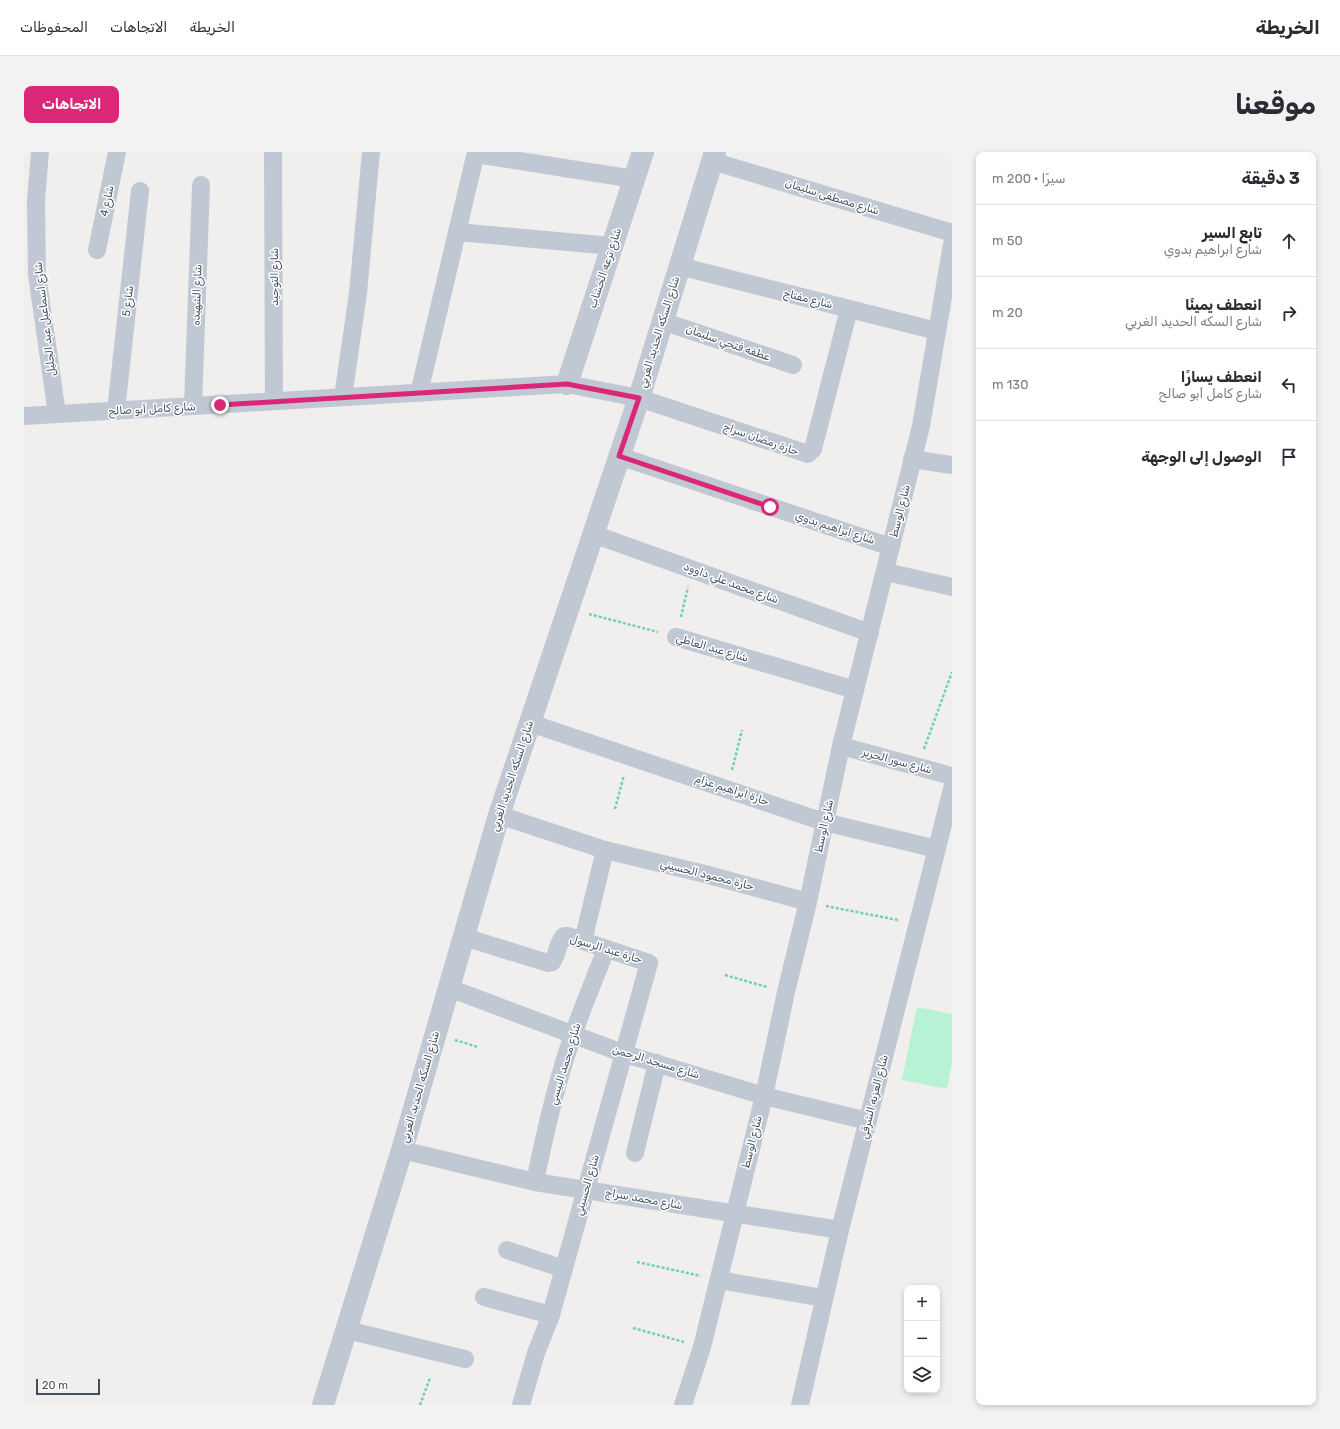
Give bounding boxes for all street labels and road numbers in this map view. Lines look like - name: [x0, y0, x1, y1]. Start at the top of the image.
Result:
- street label: شارع مصطفى سليمان: [783, 176, 881, 219]
- street label: شارع 4: [97, 184, 119, 218]
- street label: شارع ترعه الخشاب: [586, 226, 626, 310]
- street label: شارع التوحيد: [268, 248, 283, 306]
- street label: شارع اسماعيل عبد الجليل: [32, 261, 60, 377]
- street label: شارع الشهيده: [189, 264, 207, 326]
- street label: شارع السكه الحديد الغربي: [636, 275, 684, 390]
- street label: شارع 5: [120, 285, 138, 317]
- street label: شارع مفتاح: [781, 287, 834, 313]
- street label: عطفه فتحي سليمان: [683, 322, 772, 365]
- street label: شارع كامل أبو صالح: [108, 400, 196, 420]
- street label: حارة رمضان سراج: [721, 420, 801, 460]
- street label: شارع الوسط: [887, 483, 915, 539]
- street label: شارع ابراهيم بدوي: [793, 509, 877, 549]
- street label: شارع محمد علي داوود: [681, 560, 780, 608]
- street label: شارع عبد العاطي: [674, 631, 750, 666]
- street label: شارع السكه الحديد الغربي: [488, 719, 538, 834]
- street label: شارع سور الحرير: [859, 745, 933, 779]
- street label: حارة ابراهيم عزام: [693, 772, 771, 809]
- street label: شارع الوسط: [812, 798, 838, 854]
- street label: حارة محمود الحسيني: [658, 857, 755, 895]
- street label: حارة عبد الرسول: [568, 932, 644, 967]
- street label: شارع محمد البيسي: [546, 1021, 586, 1107]
- street label: شارع السكه الحديد الغربي: [398, 1029, 444, 1145]
- street label: شارع مسجد الرحمن: [610, 1043, 701, 1083]
- street label: شارع العزبه الشرقي: [857, 1054, 893, 1141]
- street label: شارع الوسط: [739, 1114, 767, 1170]
- street label: شارع الحسيني: [572, 1153, 604, 1218]
- street label: شارع محمد سراج: [604, 1186, 684, 1214]

